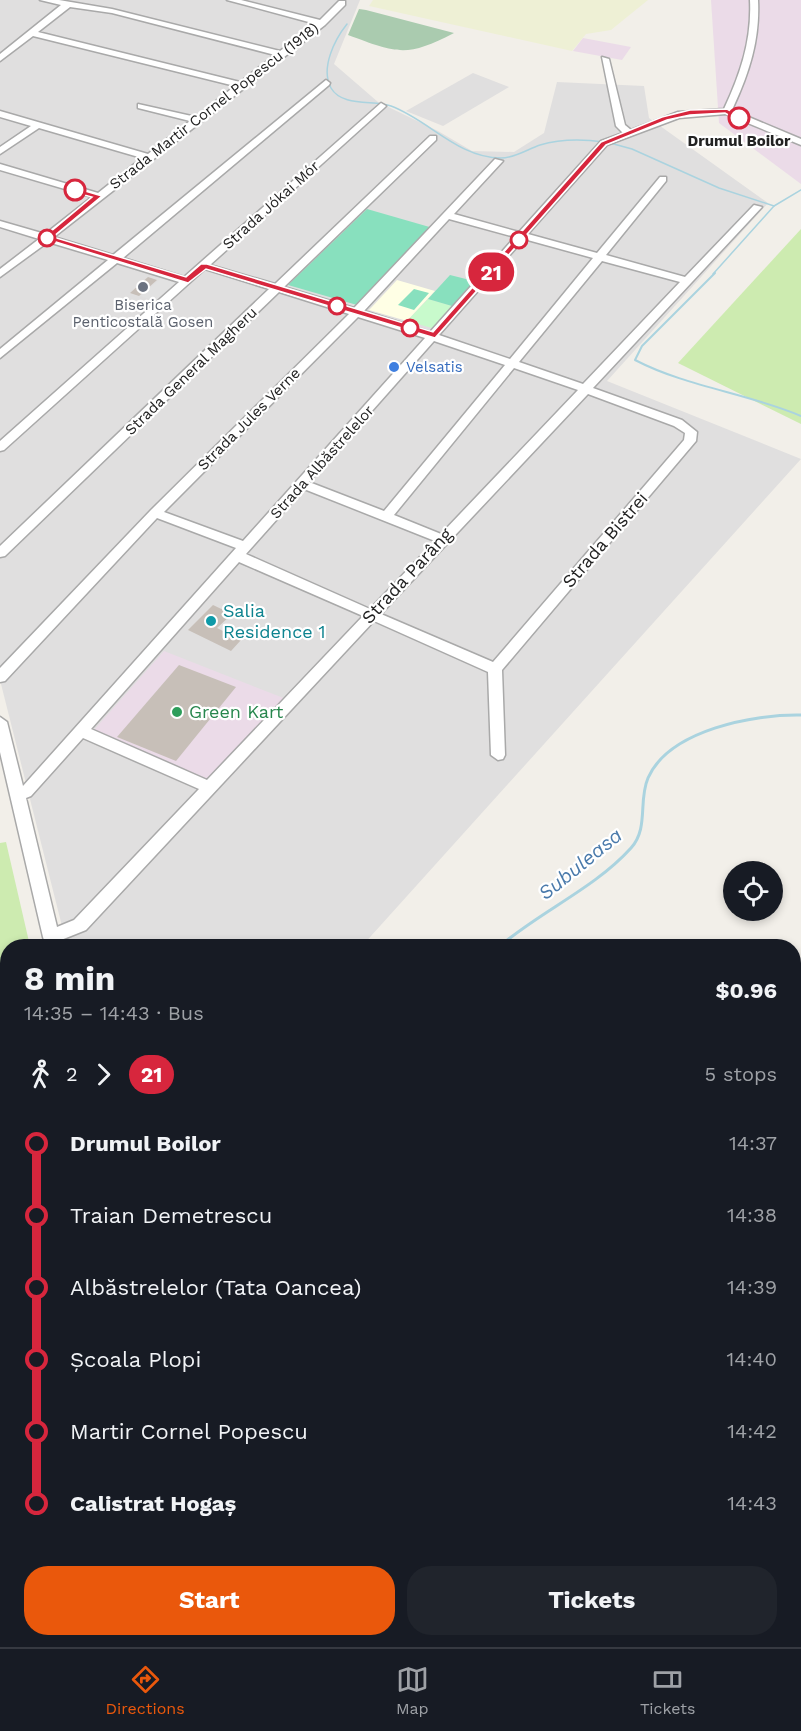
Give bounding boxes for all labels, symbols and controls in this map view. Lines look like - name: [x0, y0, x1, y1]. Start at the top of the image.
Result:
- street label: Strada Martir Cornel Popescu (1918): [106, 19, 322, 193]
- marker: Drumul Boilor: [728, 107, 750, 129]
- place label: Drumul Boilor: [688, 132, 791, 150]
- street label: Strada Jókai Mór: [219, 157, 323, 253]
- unlabelled marker: [64, 179, 86, 201]
- unlabelled marker: [38, 229, 56, 247]
- unlabelled marker: [510, 231, 528, 249]
- line badge: 21: [464, 252, 518, 292]
- text: 21: [480, 260, 502, 285]
- marker: Biserica Penticostală Gosen: [136, 280, 150, 294]
- place label: Biserica Penticostală Gosen: [73, 296, 213, 331]
- unlabelled marker: [328, 297, 346, 315]
- street label: Strada General Magheru: [121, 303, 261, 439]
- unlabelled marker: [401, 319, 419, 337]
- place label: Velsatis: [406, 358, 463, 376]
- marker: Velsatis: [387, 360, 401, 374]
- street label: Strada Jules Verne: [194, 364, 304, 474]
- street label: Strada Albăstrelelor: [266, 402, 378, 522]
- street label: Strada Bistrei: [558, 488, 652, 592]
- street label: Strada Parâng: [357, 523, 456, 628]
- place label: Salia Residence 1: [223, 600, 325, 642]
- marker: Salia Residence 1: [204, 614, 218, 628]
- place label: Green Kart: [189, 701, 284, 722]
- marker: Green Kart: [170, 705, 184, 719]
- water label: Subuleasa: [533, 823, 627, 905]
- map controls: [723, 861, 783, 921]
- button: locate: [723, 861, 783, 921]
- text: 8 min: [24, 959, 115, 998]
- text: $0.96: [715, 978, 777, 1003]
- text: 14:35 – 14:43 · Bus: [24, 1001, 204, 1025]
- icon: walk: [24, 1058, 57, 1091]
- icon: forward: [87, 1058, 120, 1091]
- text: 2: [66, 1062, 78, 1086]
- text: 21: [141, 1062, 162, 1087]
- text: 5 stops: [705, 1062, 777, 1086]
- text: Drumul Boilor: [70, 1131, 221, 1156]
- text: 14:37: [729, 1131, 777, 1155]
- text: Traian Demetrescu: [70, 1203, 272, 1228]
- text: 14:38: [727, 1203, 777, 1227]
- text: Albăstrelelor (Tata Oancea): [70, 1275, 361, 1300]
- text: 14:39: [727, 1275, 777, 1299]
- text: Școala Plopi: [70, 1347, 201, 1372]
- text: 14:40: [726, 1347, 777, 1371]
- text: Martir Cornel Popescu: [70, 1419, 308, 1444]
- text: 14:42: [727, 1419, 777, 1443]
- text: Calistrat Hogaș: [70, 1491, 236, 1516]
- text: 14:43: [727, 1491, 777, 1515]
- button: Start: [24, 1566, 395, 1635]
- button: Tickets: [407, 1566, 777, 1635]
- tab: Directions: [106, 1663, 185, 1718]
- tab: Map: [396, 1663, 429, 1718]
- tab: Tickets: [640, 1663, 695, 1718]

